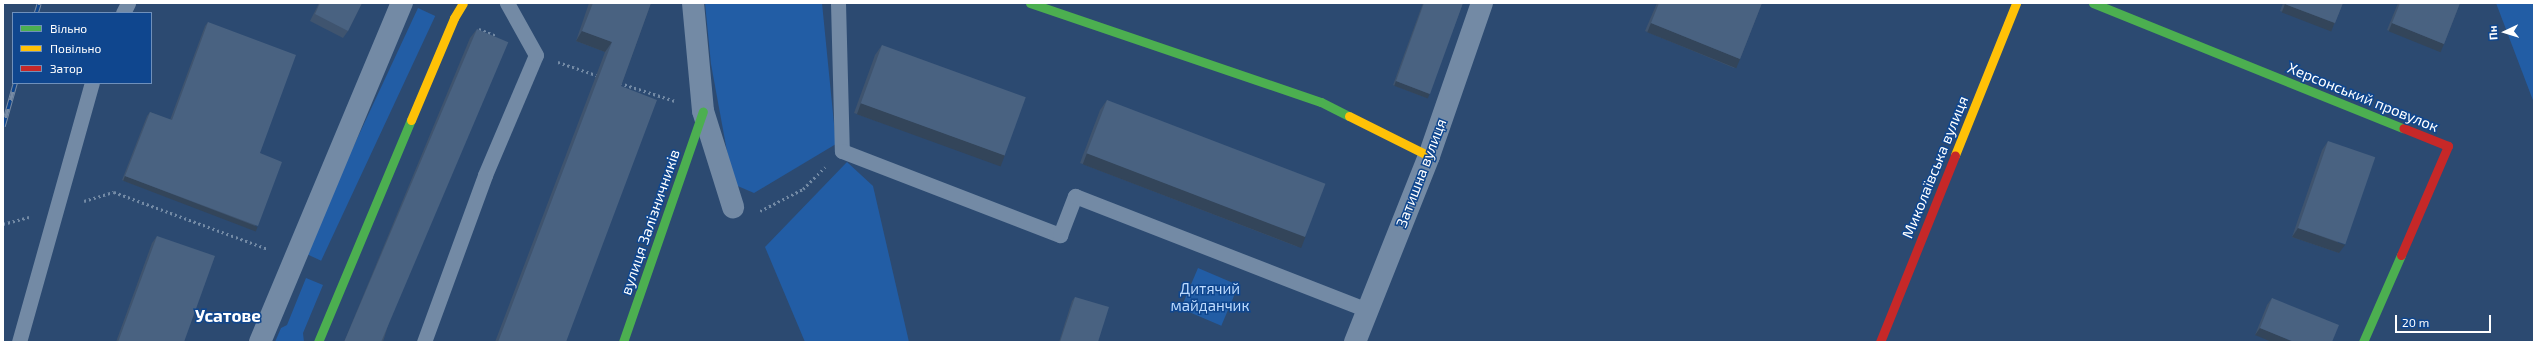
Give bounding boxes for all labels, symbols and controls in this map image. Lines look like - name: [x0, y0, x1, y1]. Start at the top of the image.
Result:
- legend: [12, 12, 152, 84]
- north arrow: [2485, 12, 2525, 52]
- text: Вільно: [50, 21, 87, 35]
- text: Пн: [2486, 25, 2500, 40]
- text: Повільно: [50, 41, 101, 55]
- street label: Херсонський провулок: [2285, 58, 2441, 136]
- text: Затор: [50, 61, 83, 75]
- street label: Миколаївська вулиця: [1898, 93, 1972, 241]
- street label: Затишна вулиця: [1392, 116, 1450, 230]
- street label: вулиця Залізничників: [617, 147, 683, 297]
- park label: Дитячий майданчик: [1171, 279, 1249, 314]
- district label: Усатове: [195, 306, 261, 326]
- scale bar: [2397, 307, 2493, 333]
- text: 20 m: [2402, 315, 2429, 329]

